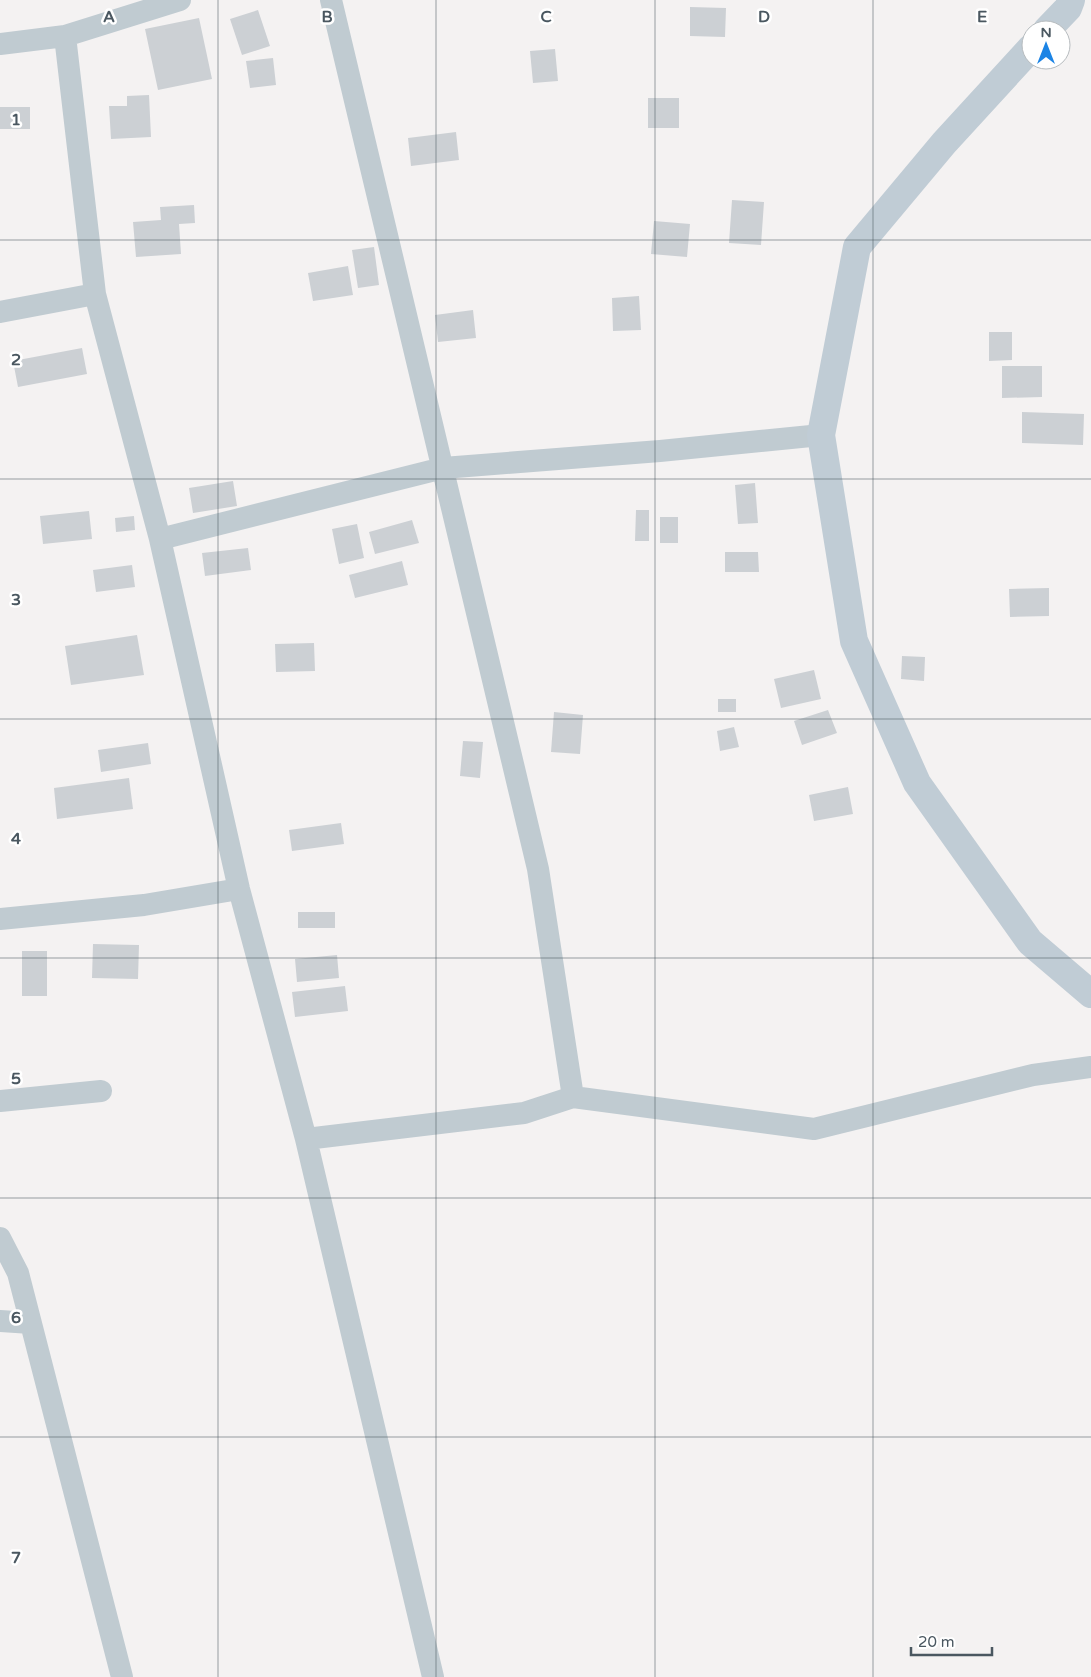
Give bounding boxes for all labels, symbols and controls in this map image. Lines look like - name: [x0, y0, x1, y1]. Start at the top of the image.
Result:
- text: A: [103, 7, 115, 27]
- text: B: [321, 7, 333, 27]
- text: C: [540, 7, 552, 27]
- text: D: [758, 7, 770, 27]
- text: E: [977, 7, 987, 27]
- north arrow: [1021, 20, 1071, 70]
- text: N: [1040, 24, 1052, 41]
- text: 1: [11, 110, 21, 130]
- text: 2: [11, 350, 21, 370]
- text: 3: [11, 590, 21, 610]
- text: 4: [11, 829, 21, 849]
- text: 5: [11, 1069, 21, 1089]
- text: 6: [11, 1308, 21, 1328]
- text: 7: [11, 1548, 21, 1568]
- scale bar: [911, 1624, 992, 1656]
- text: 20 m: [918, 1633, 955, 1651]

